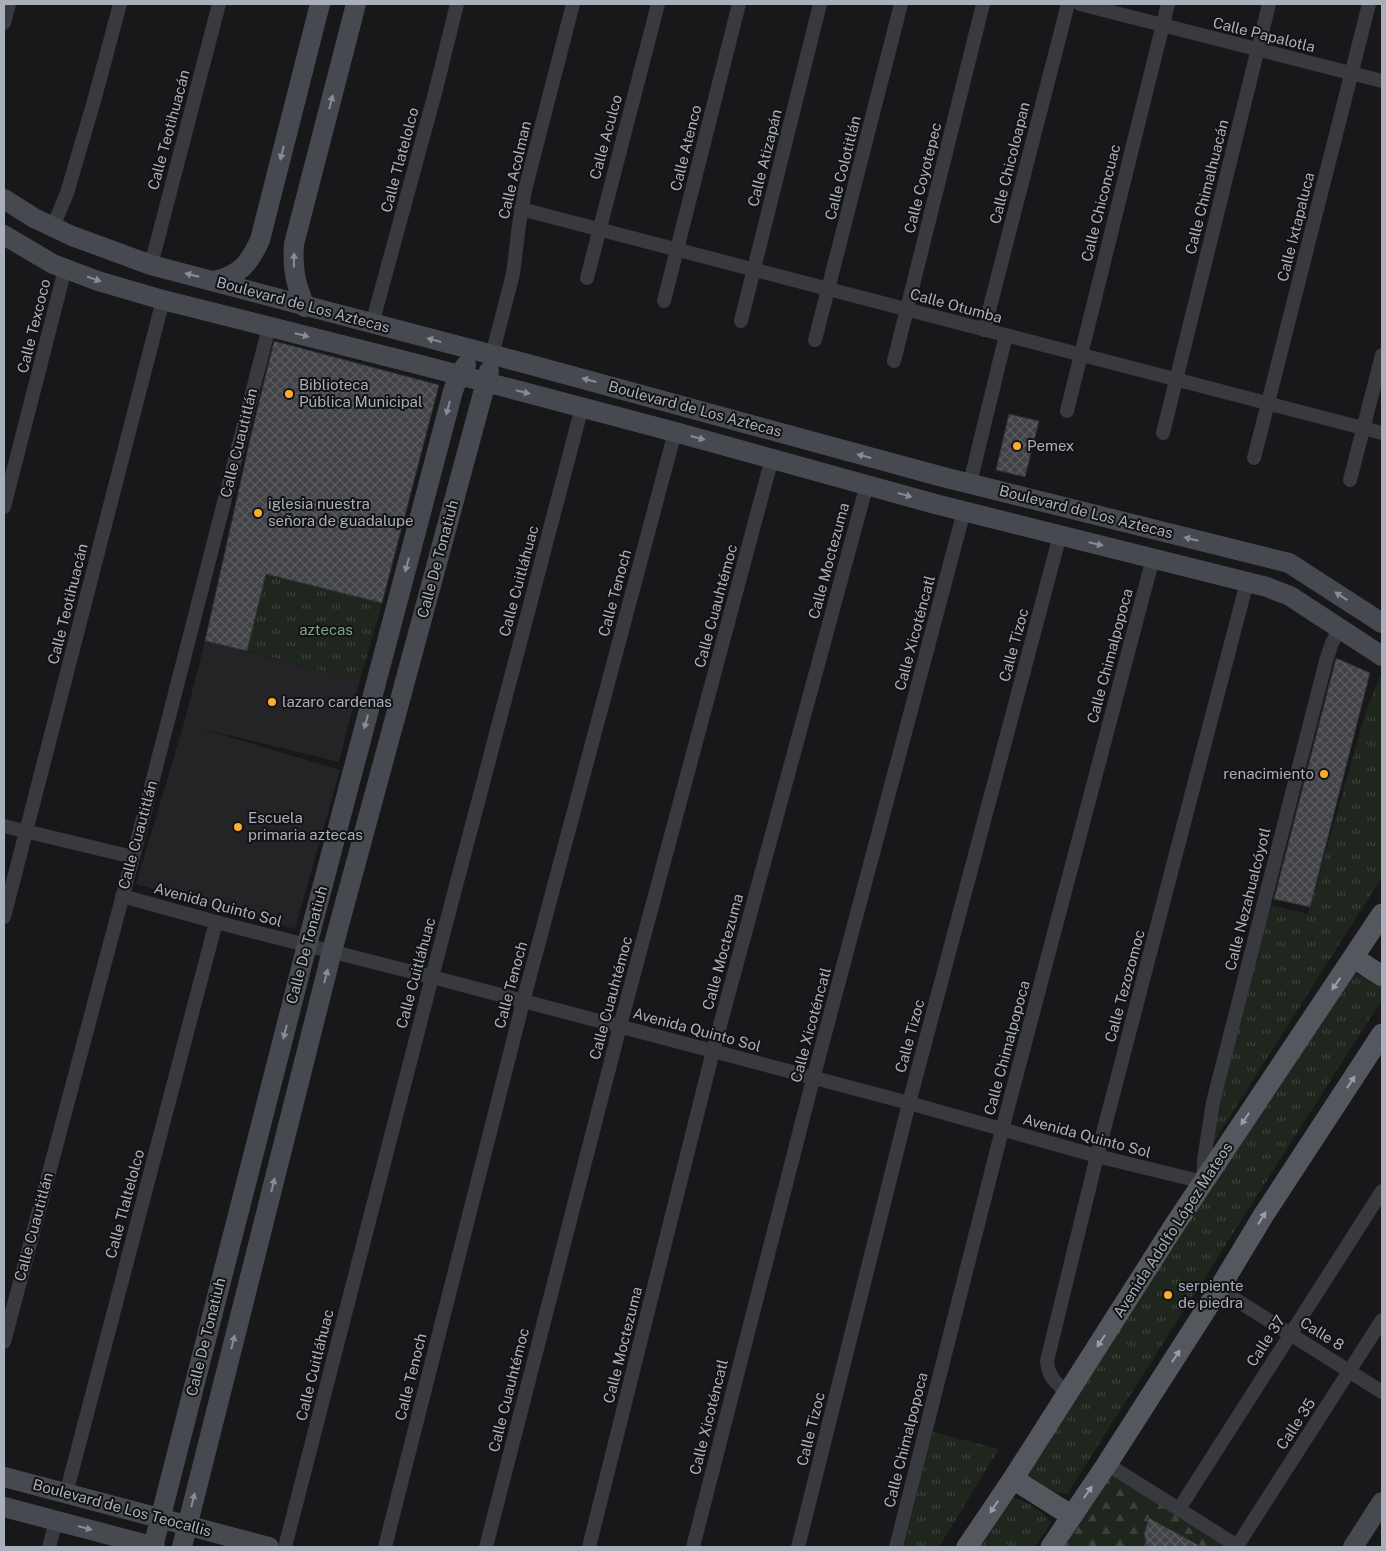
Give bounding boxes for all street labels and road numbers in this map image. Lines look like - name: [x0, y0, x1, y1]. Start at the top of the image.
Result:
- street label: Calle Papalotla: [1211, 14, 1317, 55]
- street label: Calle Teotihuacán: [144, 68, 193, 192]
- street label: Calle Aculco: [586, 93, 625, 181]
- street label: Calle Chicoloapan: [986, 100, 1033, 226]
- street label: Calle Atenco: [667, 103, 704, 193]
- street label: Calle Tlatelolco: [377, 106, 422, 214]
- street label: Calle Atizapán: [744, 107, 785, 208]
- street label: Calle Colotitlán: [821, 114, 864, 222]
- street label: Calle Chimalhuacán: [1182, 118, 1231, 256]
- street label: Calle Acolman: [495, 119, 534, 221]
- street label: Calle Coyotepec: [901, 121, 944, 235]
- street label: Calle Chiconcuac: [1078, 142, 1123, 263]
- street label: Calle Ixtapaluca: [1274, 170, 1317, 283]
- street label: Boulevard de Los Aztecas: [215, 273, 392, 336]
- street label: Calle Texcoco: [14, 277, 53, 375]
- street label: Calle Otumba: [908, 285, 1004, 326]
- street label: Boulevard de Los Aztecas: [607, 377, 784, 440]
- street label: Calle Cuautitlán: [217, 387, 260, 499]
- street label: Boulevard de Los Aztecas: [997, 482, 1175, 541]
- street label: Calle De Tonatiuh: [414, 498, 461, 620]
- street label: Calle Moctezuma: [805, 501, 852, 621]
- street label: Calle Cuitláhuac: [496, 523, 542, 638]
- street label: Calle Teotihuacán: [44, 542, 91, 666]
- street label: Calle Cuauhtémoc: [691, 542, 740, 670]
- street label: Calle Tenoch: [595, 548, 634, 638]
- street label: Calle Xicoténcatl: [891, 573, 938, 692]
- street label: Calle Chimalpopoca: [1083, 587, 1136, 725]
- street label: Calle Tizoc: [996, 606, 1031, 684]
- street label: Calle Cuautitlán: [115, 779, 160, 891]
- street label: Calle Nezahualcóyotl: [1222, 826, 1274, 972]
- street label: Avenida Quinto Sol: [152, 879, 284, 930]
- street label: Calle De Tonatiuh: [283, 884, 330, 1006]
- street label: Calle Moctezuma: [699, 892, 746, 1012]
- street label: Calle Cuitláhuac: [393, 915, 439, 1030]
- street label: Calle Tezozomoc: [1101, 928, 1148, 1044]
- street label: Calle Cuauhtémoc: [586, 934, 635, 1062]
- street label: Calle Tenoch: [491, 940, 530, 1030]
- street label: Calle Xicoténcatl: [787, 965, 834, 1084]
- street label: Calle Chimalpopoca: [980, 979, 1033, 1117]
- street label: Calle Tizoc: [892, 997, 927, 1075]
- street label: Avenida Quinto Sol: [631, 1004, 763, 1055]
- street label: Avenida Quinto Sol: [1021, 1110, 1153, 1161]
- street label: Avenida Adolfo López Mateos: [1110, 1139, 1236, 1320]
- street label: Calle Tlaltelolco: [102, 1147, 147, 1260]
- street label: Calle Cuautitlán: [11, 1171, 56, 1283]
- street label: Calle De Tonatiuh: [183, 1276, 228, 1398]
- street label: Calle Moctezuma: [600, 1285, 645, 1405]
- street label: Calle Cuitláhuac: [292, 1307, 337, 1422]
- street label: Calle 37: [1243, 1312, 1288, 1369]
- street label: Calle 8: [1297, 1313, 1347, 1354]
- street label: Calle Cuauhtémoc: [485, 1326, 532, 1454]
- street label: Calle Tenoch: [391, 1332, 430, 1422]
- street label: Calle Xicoténcatl: [686, 1357, 731, 1476]
- street label: Calle Chimalpopoca: [880, 1371, 931, 1509]
- street label: Calle Tizoc: [793, 1390, 828, 1468]
- street label: Calle 35: [1273, 1395, 1319, 1453]
- street label: Boulevard de Los Teocallis: [31, 1475, 213, 1540]

